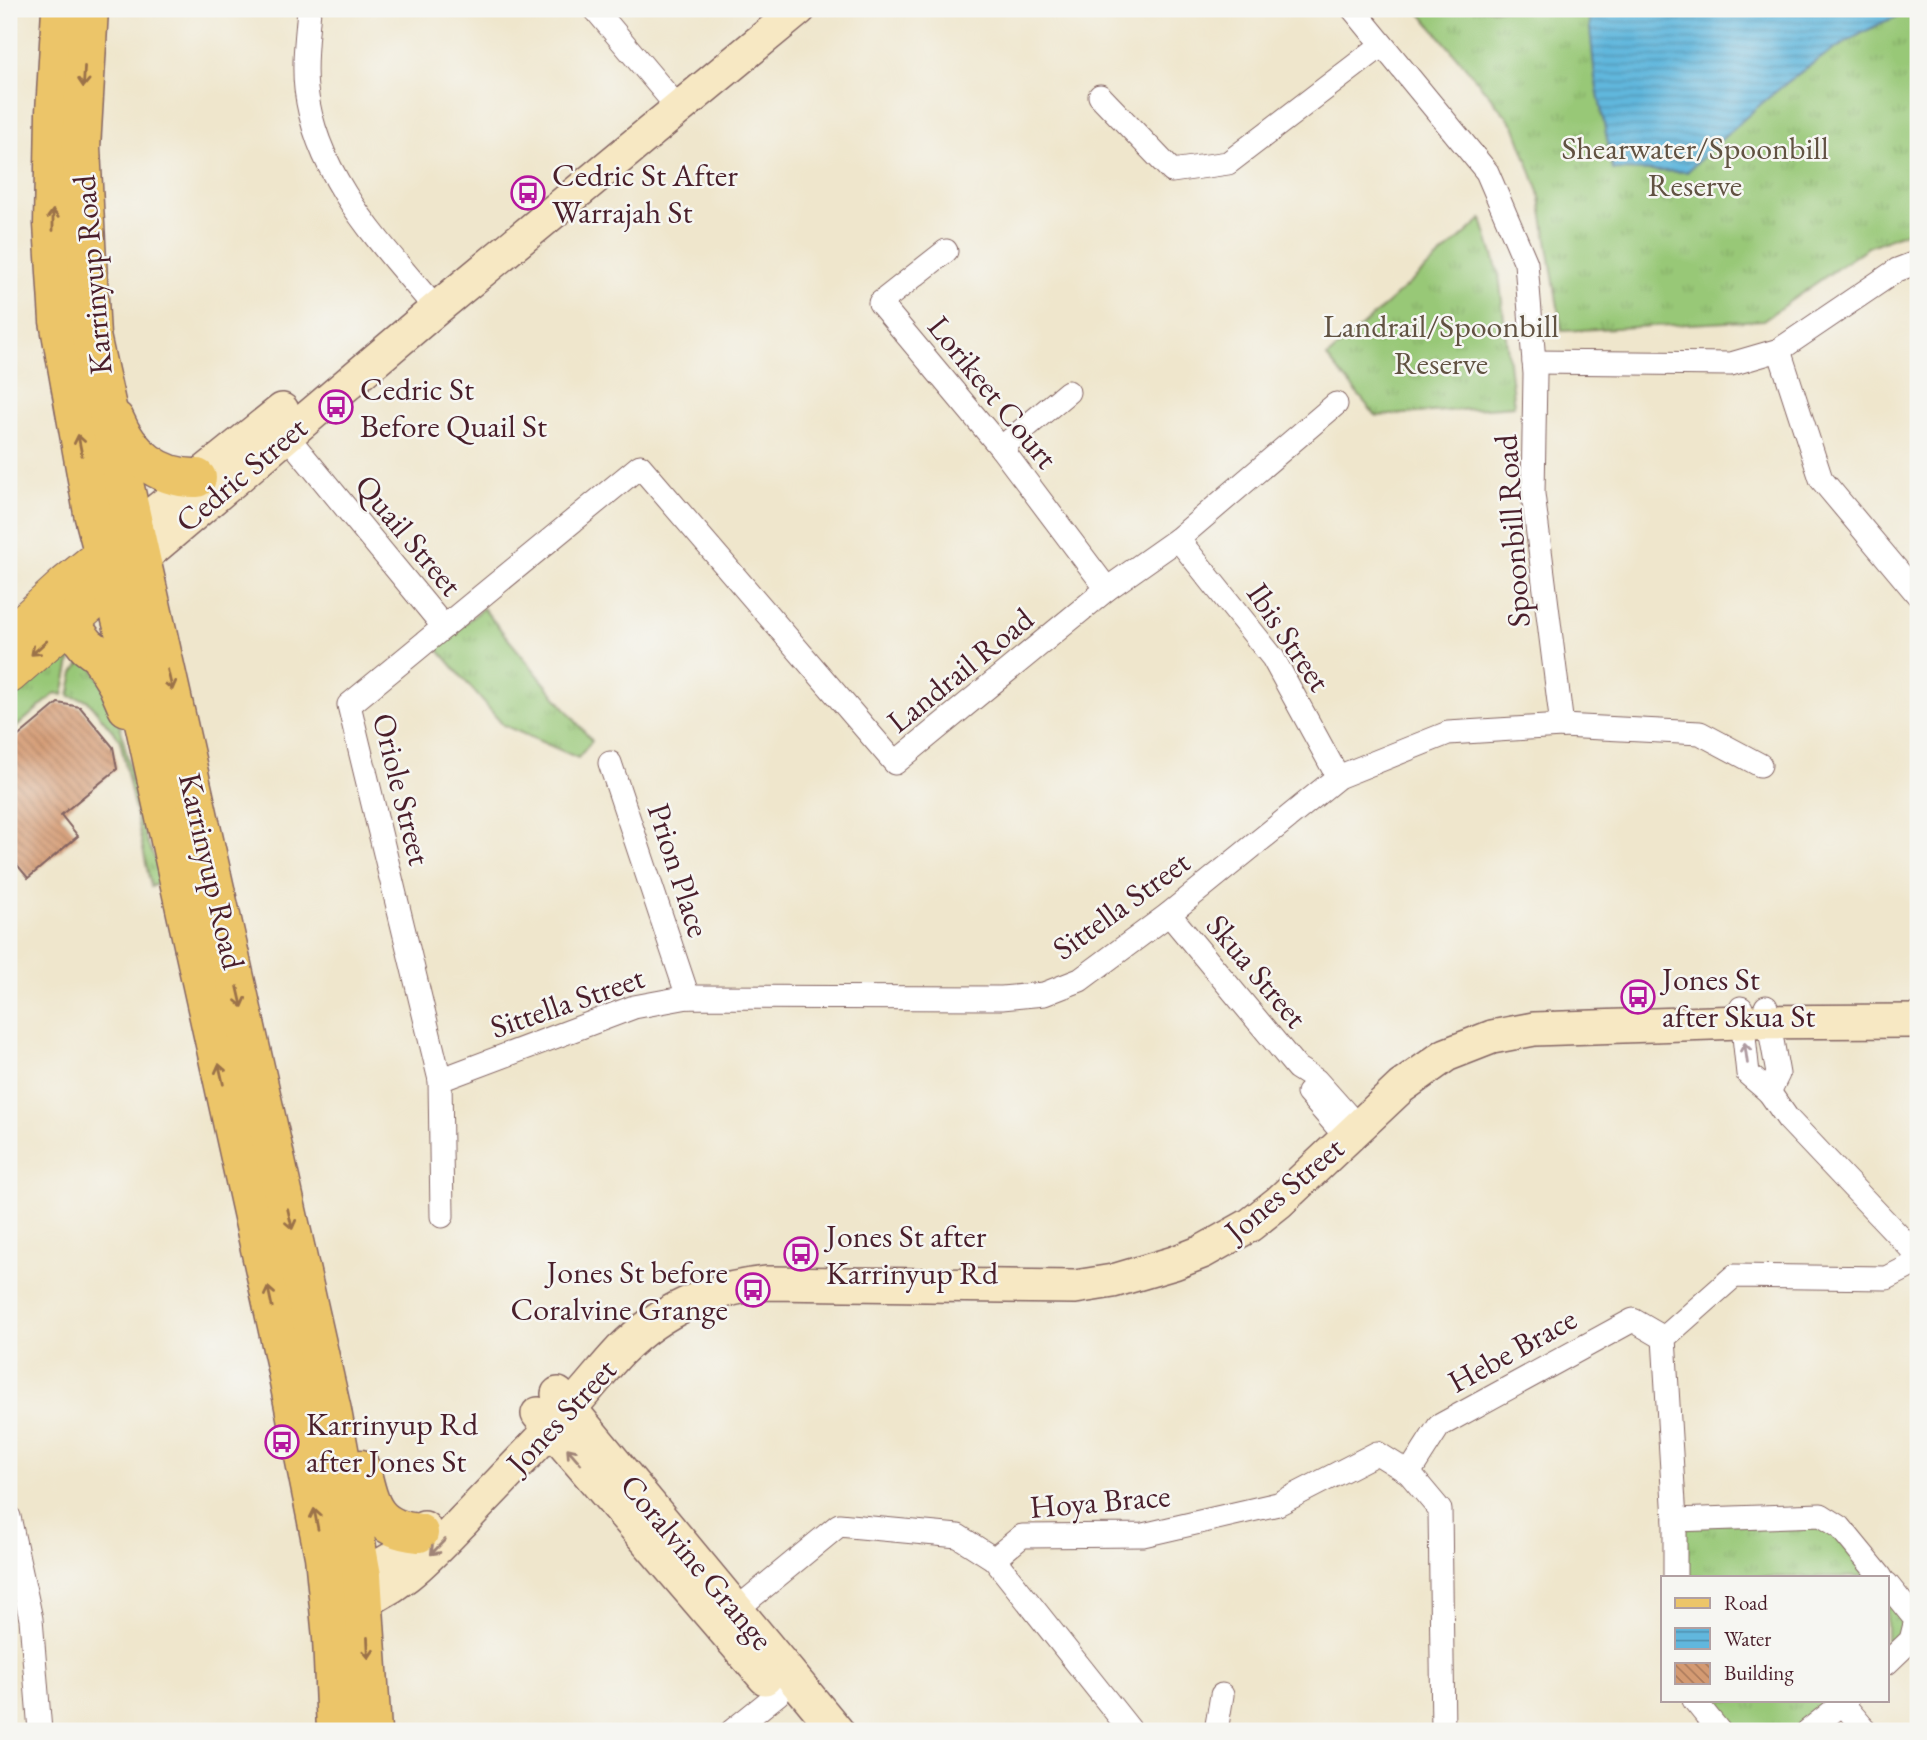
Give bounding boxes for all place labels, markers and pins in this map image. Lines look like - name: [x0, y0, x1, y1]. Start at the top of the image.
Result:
- place label: Cedric St After Warrajah St: [552, 154, 738, 233]
- bus stop icon: Cedric St After Warrajah St: [509, 174, 547, 212]
- place label: Cedric St Before Quail St: [360, 368, 547, 447]
- bus stop icon: Cedric St Before Quail St: [317, 388, 355, 426]
- place label: Jones St after Skua St: [1659, 958, 1815, 1037]
- bus stop icon: Jones St after Skua St: [1619, 978, 1657, 1016]
- place label: Jones St after Karrinyup Rd: [823, 1215, 999, 1294]
- bus stop icon: Jones St after Karrinyup Rd: [782, 1235, 820, 1273]
- place label: Jones St before Coralvine Grange: [511, 1251, 728, 1330]
- bus stop icon: Jones St before Coralvine Grange: [734, 1271, 772, 1309]
- place label: Karrinyup Rd after Jones St: [306, 1403, 479, 1482]
- bus stop icon: Karrinyup Rd after Jones St: [263, 1423, 301, 1461]

